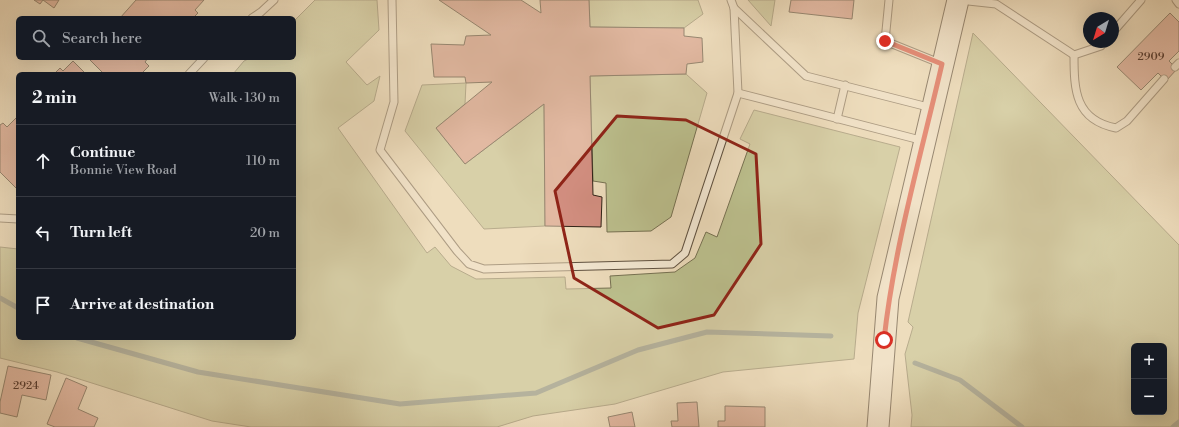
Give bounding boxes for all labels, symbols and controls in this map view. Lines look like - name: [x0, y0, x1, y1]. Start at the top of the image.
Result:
- north arrow: [1083, 12, 1119, 48]
- search box: [16, 16, 296, 60]
- icon: search: [30, 27, 52, 49]
- text: Search here: [62, 29, 142, 48]
- route end: [876, 32, 894, 50]
- house number: 2909: [1138, 50, 1165, 64]
- text: 2 min: [32, 87, 77, 109]
- text: Walk · 130 m: [209, 90, 280, 106]
- text: Continue: [70, 143, 135, 162]
- icon: ahead: [32, 150, 54, 172]
- text: 110 m: [246, 153, 280, 169]
- text: Bonnie View Road: [70, 162, 177, 178]
- icon: left: [32, 222, 54, 244]
- text: Turn left: [70, 223, 132, 242]
- text: 20 m: [250, 225, 280, 241]
- icon: arrive: [32, 294, 54, 316]
- text: Arrive at destination: [70, 295, 214, 314]
- route start: [875, 331, 893, 349]
- map controls: [1131, 343, 1167, 415]
- button: +: [1131, 343, 1167, 379]
- house number: 2924: [13, 379, 39, 393]
- button: −: [1131, 379, 1167, 415]

